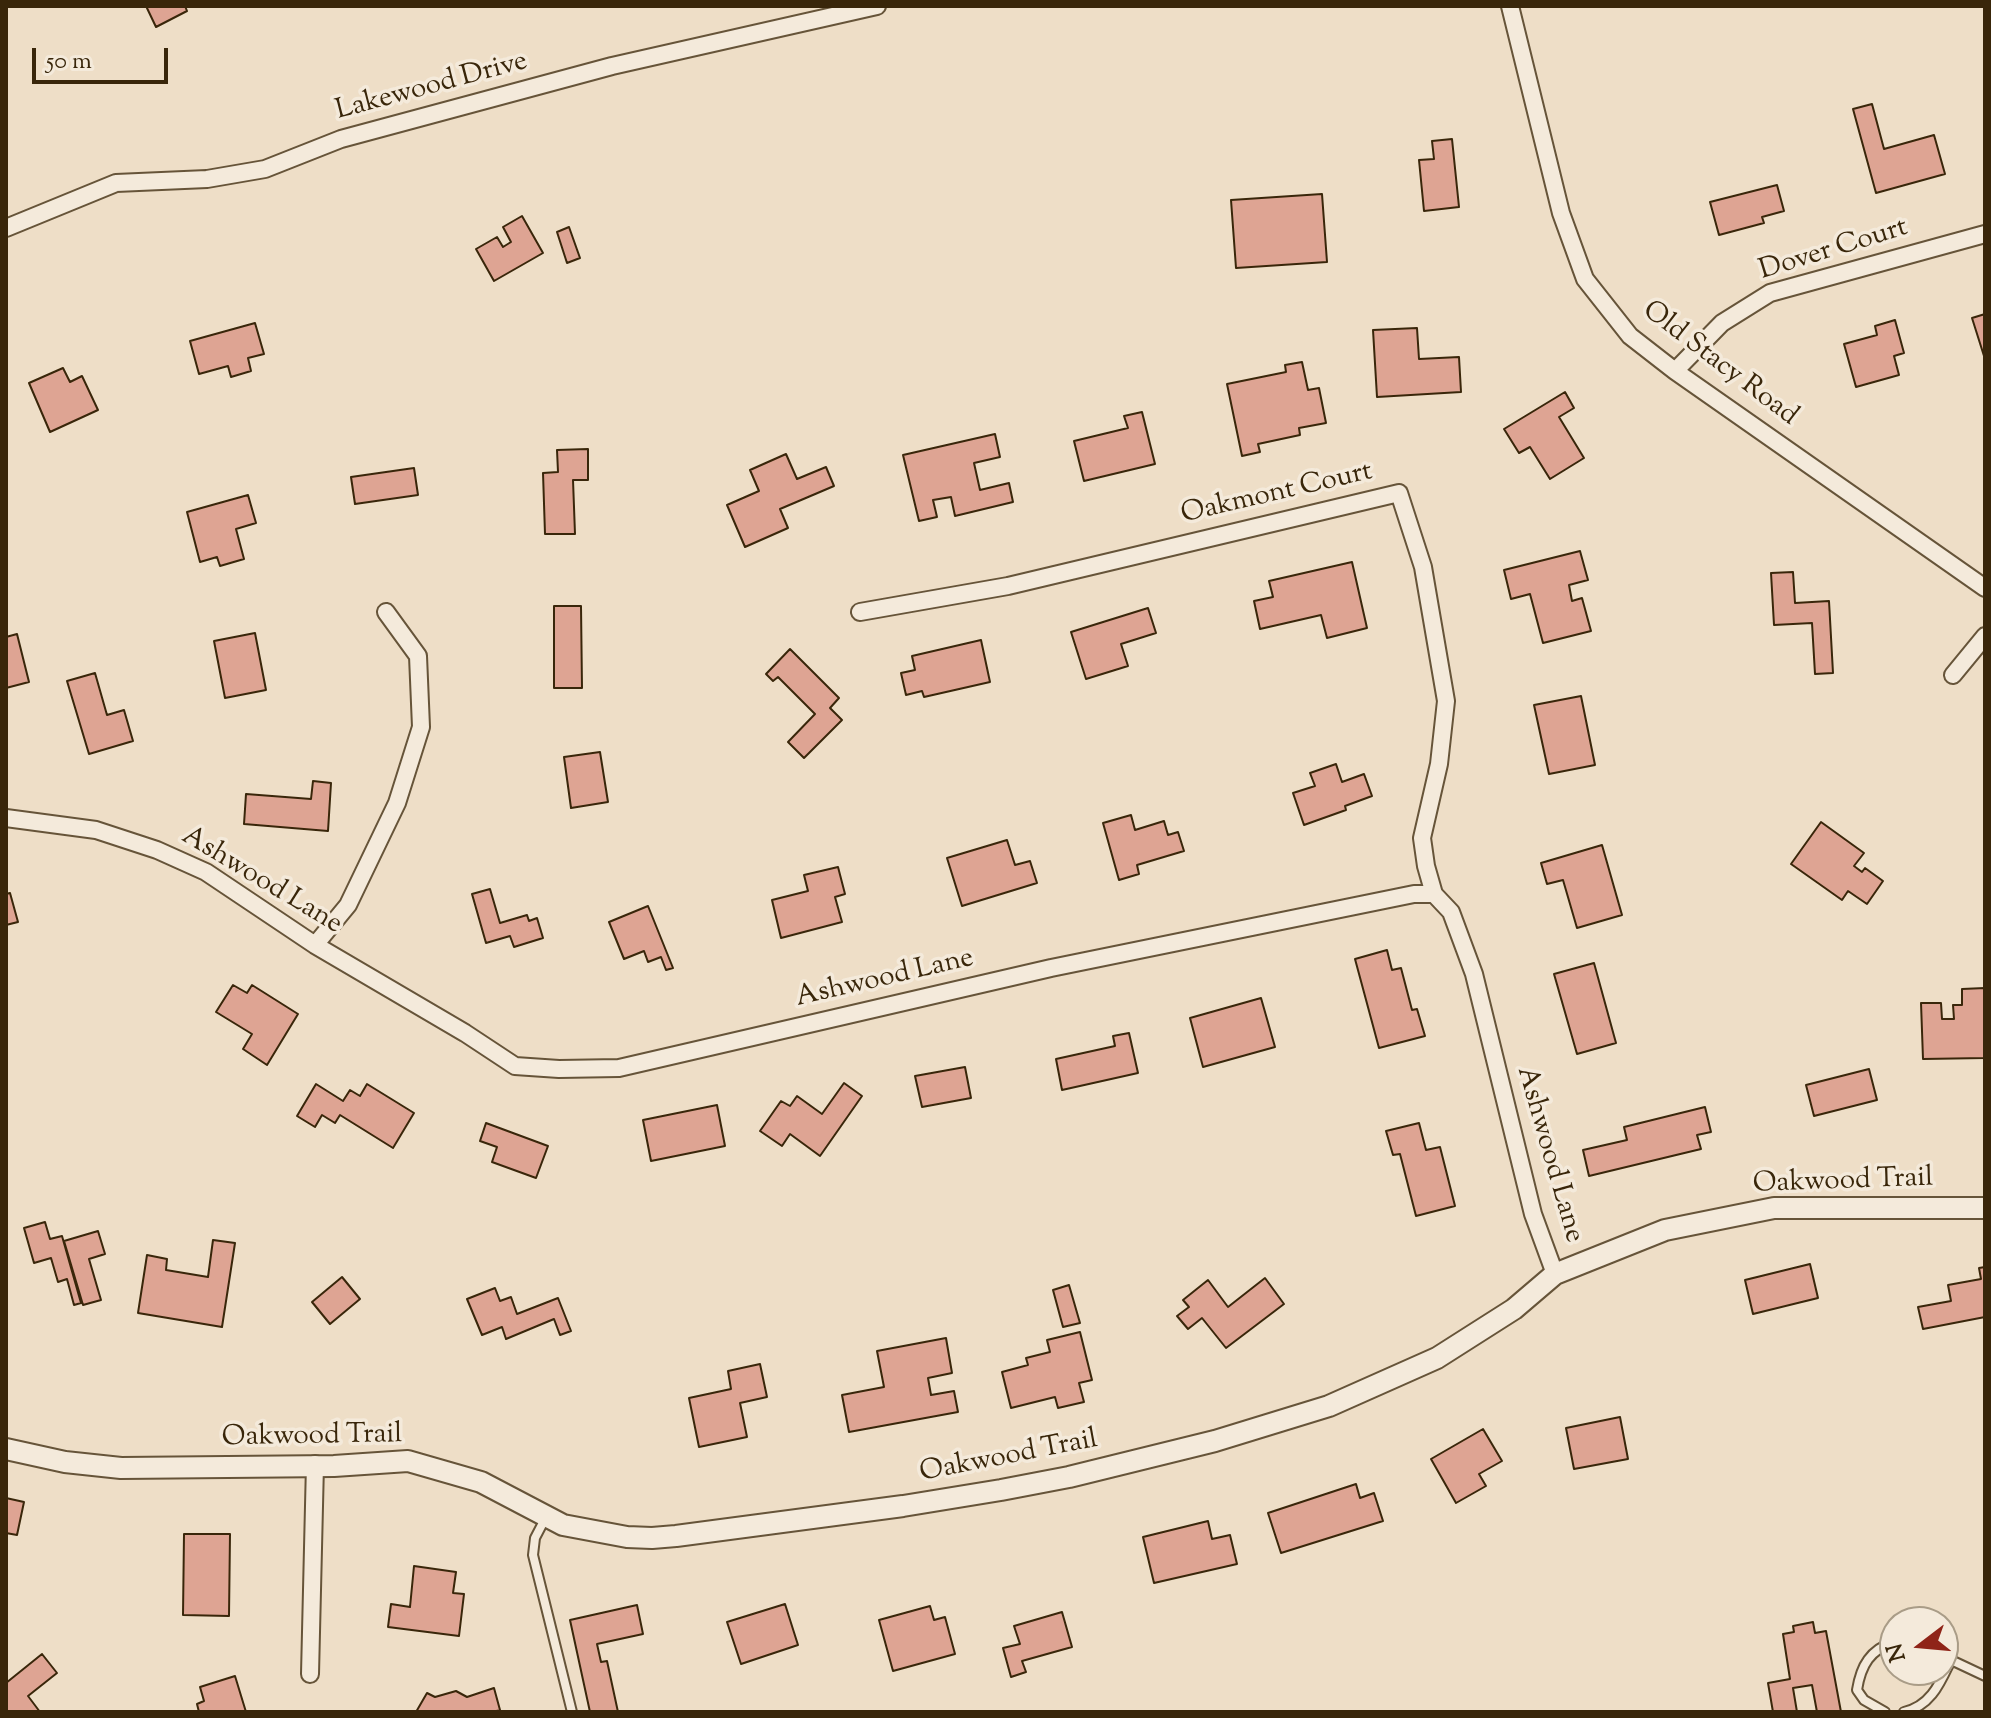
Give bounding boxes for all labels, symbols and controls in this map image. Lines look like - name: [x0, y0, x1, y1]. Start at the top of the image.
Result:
- scale bar: [36, 32, 172, 82]
- text: 50 m: [46, 45, 92, 79]
- street label: Lakewood Drive: [332, 46, 532, 130]
- street label: Dover Court: [1756, 213, 1912, 289]
- street label: Old Stacy Road: [1634, 295, 1804, 435]
- street label: Oakmont Court: [1178, 457, 1376, 533]
- street label: Ashwood Lane: [175, 821, 347, 943]
- street label: Ashwood Lane: [793, 943, 977, 1017]
- street label: Ashwood Lane: [1507, 1063, 1589, 1247]
- street label: Oakwood Trail: [1752, 1163, 1934, 1203]
- street label: Oakwood Trail: [221, 1420, 403, 1456]
- street label: Oakwood Trail: [917, 1424, 1101, 1492]
- north arrow: [1879, 1606, 1959, 1686]
- text: N: [1880, 1639, 1916, 1665]

